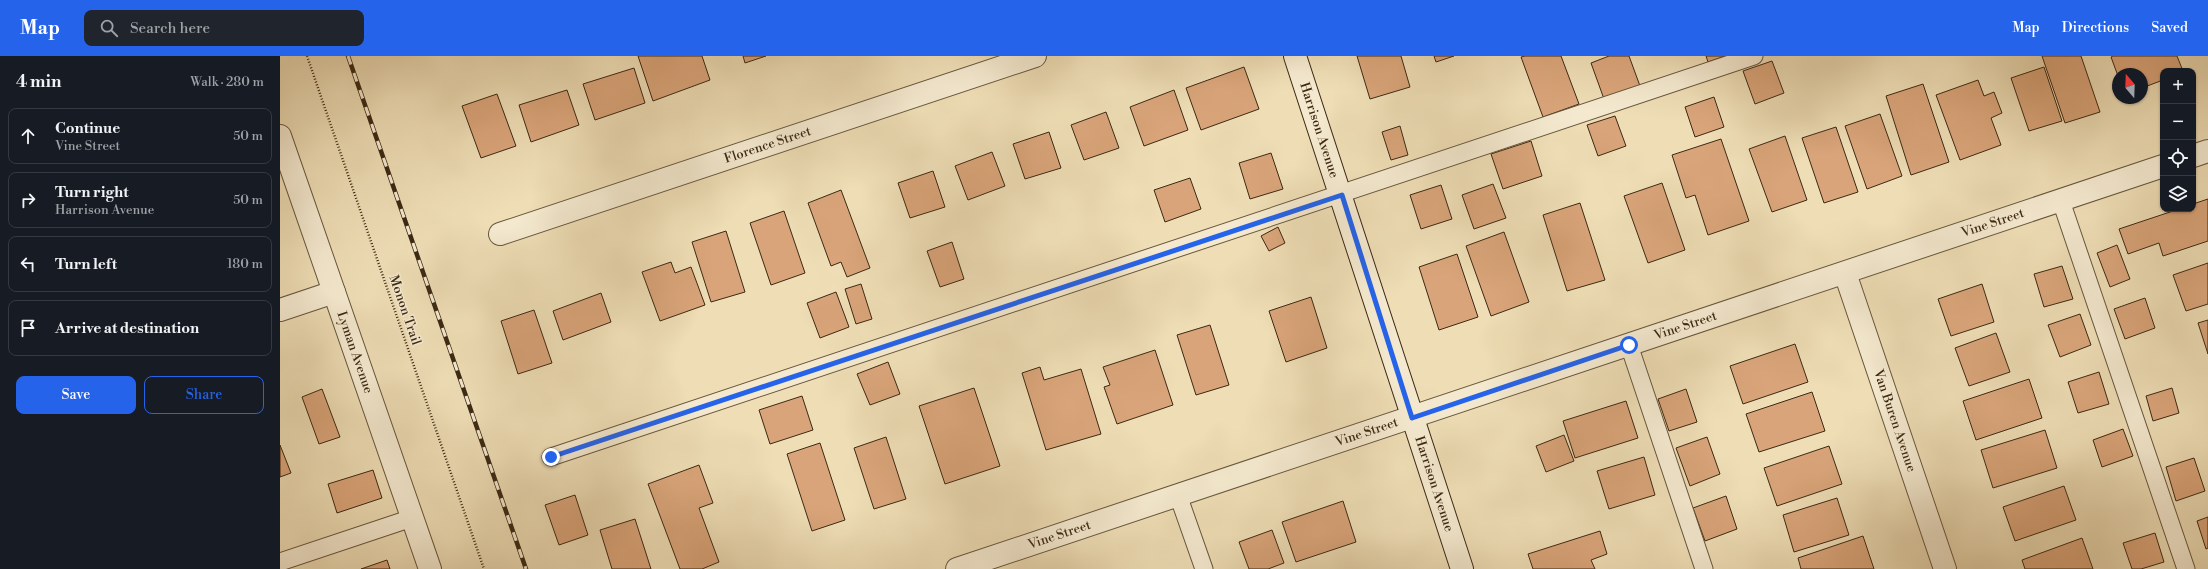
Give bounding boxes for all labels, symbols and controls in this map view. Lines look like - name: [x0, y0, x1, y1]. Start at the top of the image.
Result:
- search box: [84, 10, 364, 46]
- text: Map: [20, 16, 60, 40]
- icon: search: [98, 17, 120, 39]
- text: Search here: [130, 19, 210, 38]
- text: Map: [2012, 19, 2040, 37]
- text: Directions: [2062, 19, 2129, 37]
- text: Saved: [2151, 19, 2188, 37]
- north arrow: [2112, 68, 2148, 104]
- map controls: [2160, 68, 2196, 212]
- button: +: [2160, 68, 2196, 104]
- text: 4 min: [16, 71, 61, 93]
- text: Walk · 280 m: [190, 74, 264, 90]
- street label: Harrison Avenue: [1296, 80, 1342, 180]
- button: −: [2160, 104, 2196, 140]
- text: Continue: [55, 119, 120, 138]
- street label: Florence Street: [722, 123, 814, 167]
- icon: ahead: [17, 125, 39, 147]
- text: 50 m: [233, 128, 263, 144]
- text: Vine Street: [55, 138, 120, 154]
- button: locate: [2160, 140, 2196, 176]
- button: layers: [2160, 176, 2196, 212]
- text: Turn right: [55, 183, 129, 202]
- icon: right: [17, 189, 39, 211]
- text: 50 m: [233, 192, 263, 208]
- text: Harrison Avenue: [55, 202, 154, 218]
- street label: Vine Street: [1958, 205, 2027, 241]
- icon: left: [17, 253, 39, 275]
- text: Turn left: [55, 255, 117, 274]
- text: 180 m: [227, 256, 263, 272]
- street label: Monon Trail: [386, 273, 425, 347]
- street label: Vine Street: [1651, 308, 1719, 344]
- street label: Lyman Avenue: [333, 309, 377, 396]
- icon: arrive: [17, 317, 39, 339]
- text: Arrive at destination: [55, 319, 199, 338]
- route start: [1620, 336, 1638, 354]
- street label: Van Buren Avenue: [1870, 366, 1920, 475]
- button: Save: [16, 376, 136, 414]
- button: Share: [144, 376, 264, 414]
- street label: Vine Street: [1332, 414, 1401, 450]
- street label: Harrison Avenue: [1411, 434, 1457, 534]
- route end: [542, 448, 560, 466]
- street label: Vine Street: [1025, 517, 1093, 553]

